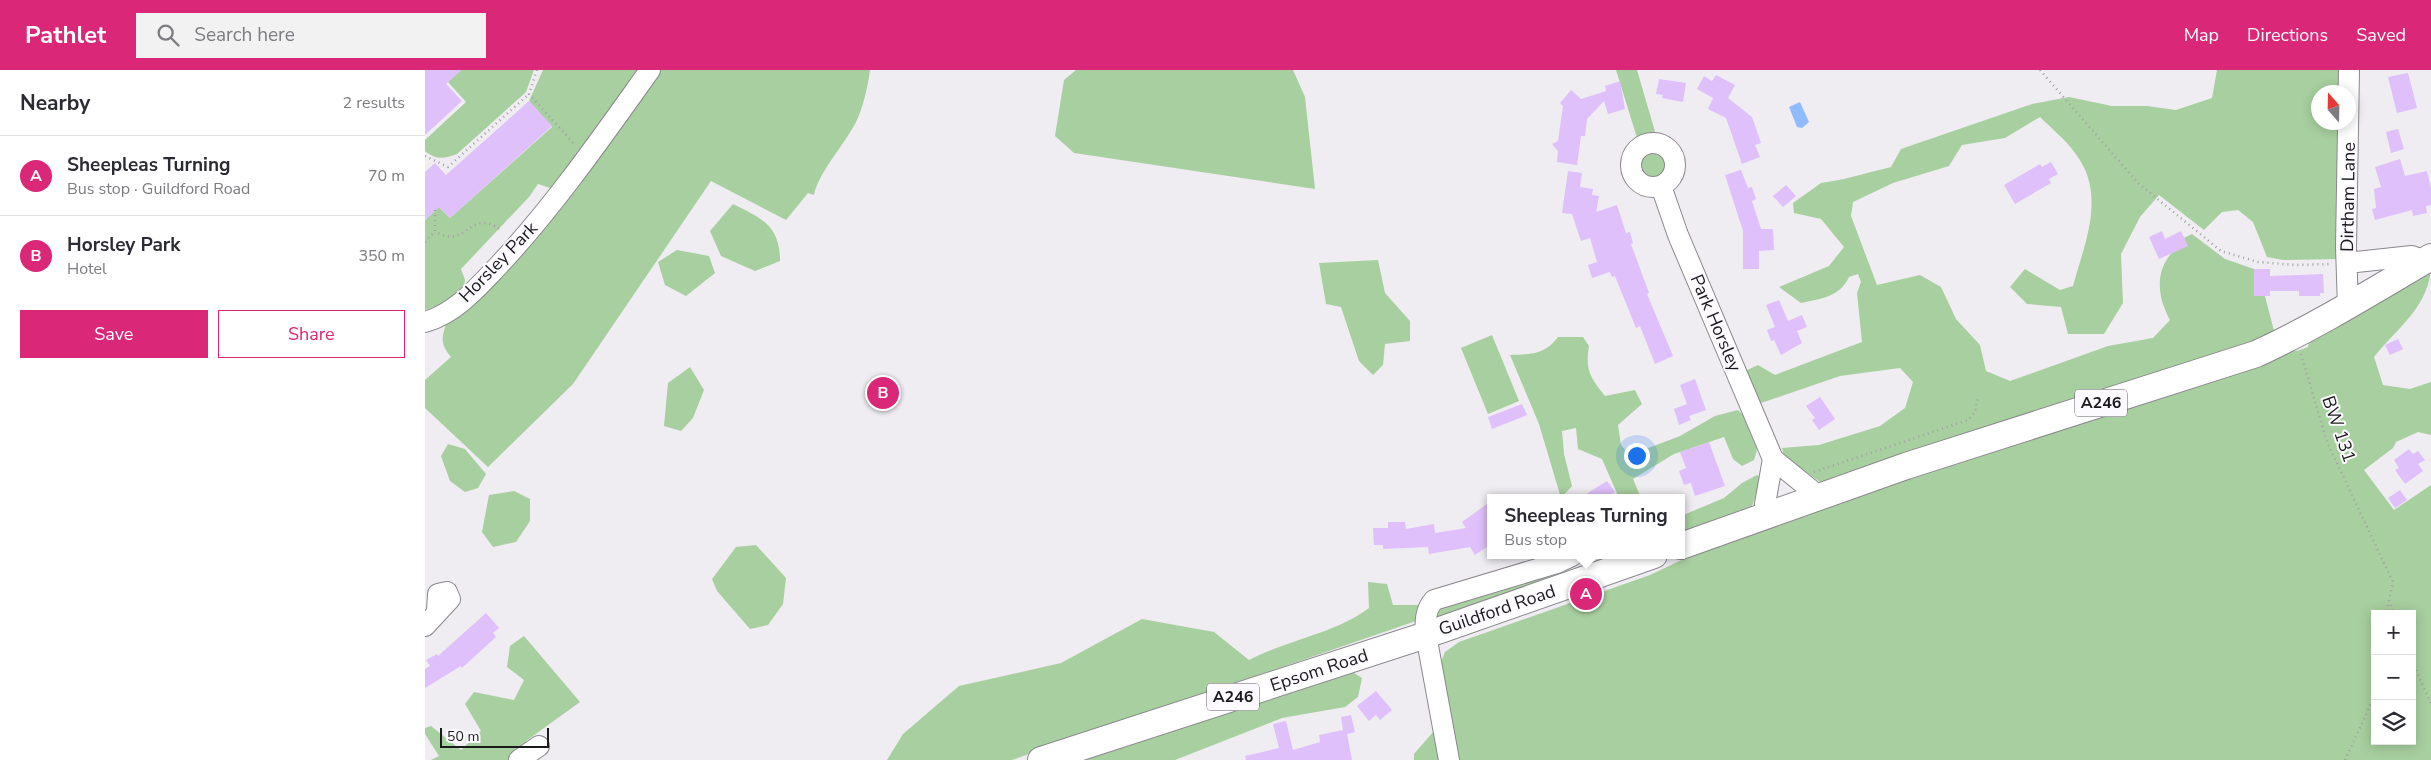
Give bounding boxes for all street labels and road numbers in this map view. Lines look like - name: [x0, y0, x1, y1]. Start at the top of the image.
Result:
- street label: Dirtham Lane: [2335, 142, 2361, 252]
- street label: Horsley Park: [454, 216, 543, 307]
- street label: Park Horsley: [1685, 271, 1748, 376]
- road number: A246: [2075, 389, 2127, 416]
- street label: BW 131: [2316, 393, 2362, 465]
- street label: Guildford Road: [1435, 579, 1559, 641]
- street label: Epsom Road: [1267, 643, 1371, 697]
- road number: A246: [1207, 684, 1259, 710]

